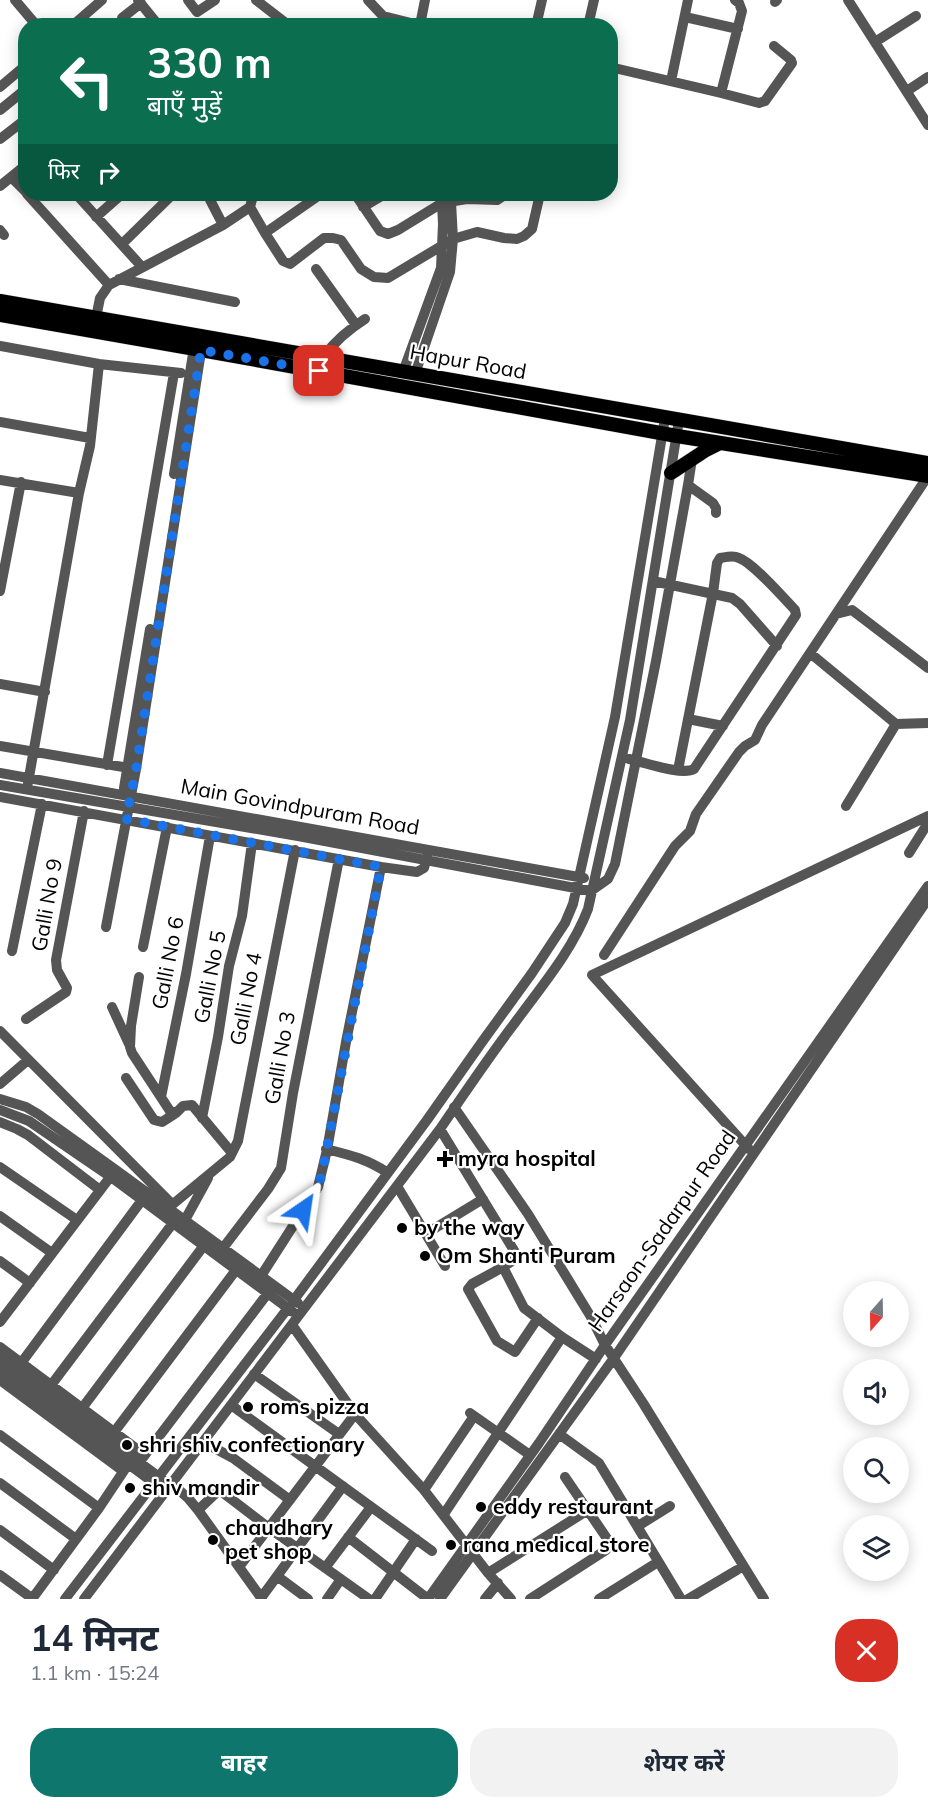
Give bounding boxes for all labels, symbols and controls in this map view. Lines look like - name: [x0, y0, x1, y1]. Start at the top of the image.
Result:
- text: 330 m: [147, 36, 272, 89]
- icon: left: [48, 42, 126, 120]
- text: बाएँ मुड़ें: [147, 88, 222, 122]
- icon: right: [92, 156, 125, 189]
- text: फिर: [48, 157, 80, 185]
- street label: Hapur Road: [408, 338, 529, 384]
- pin: [293, 345, 344, 396]
- icon: arrive: [302, 354, 335, 387]
- street label: Main Govindpuram Road: [179, 772, 422, 840]
- street label: Galli No 9: [25, 856, 67, 953]
- street label: Galli No 6: [145, 914, 189, 1012]
- street label: Galli No 5: [187, 928, 231, 1026]
- street label: Galli No 4: [223, 950, 267, 1048]
- street label: Galli No 3: [258, 1009, 300, 1106]
- street label: Harsaon-Sadarpur Road: [582, 1125, 741, 1336]
- place label: myra hospital: [458, 1145, 596, 1171]
- marker: myra hospital: [436, 1150, 454, 1168]
- position arrow: [271, 1178, 335, 1242]
- place label: by the way: [414, 1214, 525, 1240]
- marker: by the way: [395, 1221, 409, 1235]
- place label: Om Shanti Puram: [437, 1242, 616, 1268]
- marker: Om Shanti Puram: [418, 1249, 432, 1263]
- north arrow: [843, 1281, 909, 1347]
- map controls: [843, 1281, 909, 1581]
- button: sound: [843, 1359, 909, 1425]
- place label: roms pizza: [260, 1393, 369, 1419]
- marker: roms pizza: [241, 1400, 255, 1414]
- place label: shri shiv confectionary: [139, 1431, 365, 1457]
- button: search: [843, 1437, 909, 1503]
- marker: shri shiv confectionary: [120, 1438, 134, 1452]
- place label: shiv mandir: [142, 1474, 260, 1500]
- marker: shiv mandir: [123, 1481, 137, 1495]
- place label: eddy restaurant: [493, 1493, 653, 1519]
- marker: eddy restaurant: [474, 1500, 488, 1514]
- place label: chaudhary pet shop: [225, 1514, 333, 1564]
- button: layers: [843, 1515, 909, 1581]
- place label: rana medical store: [463, 1531, 650, 1557]
- marker: chaudhary pet shop: [206, 1533, 220, 1547]
- marker: rana medical store: [444, 1538, 458, 1552]
- text: 14 मिनट: [30, 1615, 159, 1660]
- button: close: [835, 1619, 898, 1682]
- text: 1.1 km · 15:24: [30, 1660, 159, 1685]
- button: बाहर: [30, 1728, 458, 1797]
- button: शेयर करें: [470, 1728, 898, 1797]

